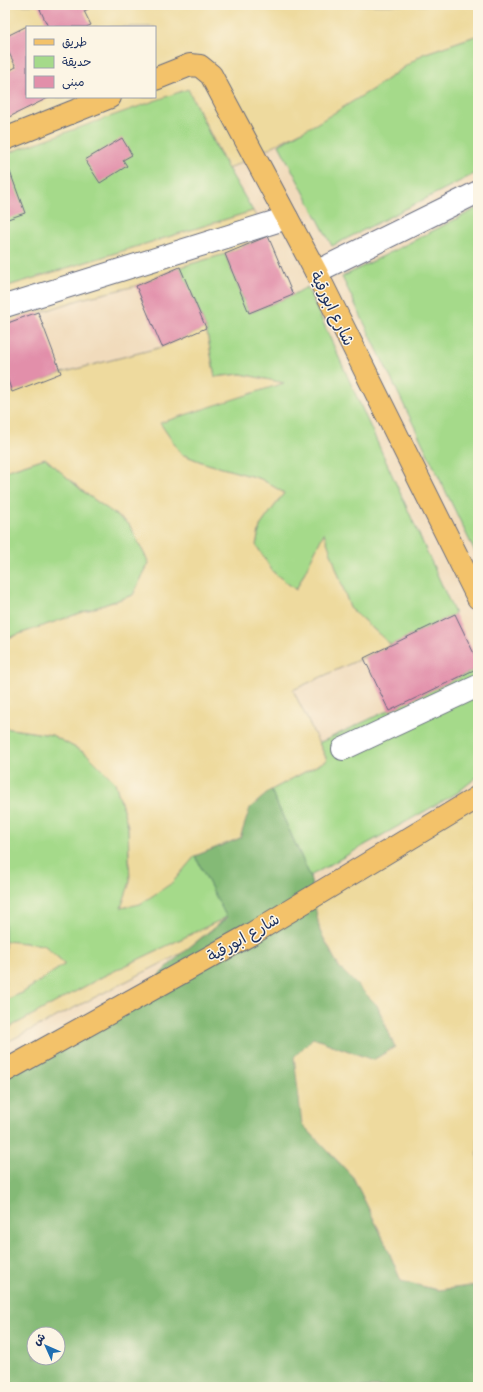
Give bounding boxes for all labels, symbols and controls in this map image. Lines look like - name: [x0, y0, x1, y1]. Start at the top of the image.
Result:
- legend: [26, 26, 156, 98]
- text: طريق: [62, 34, 87, 50]
- text: حديقة: [62, 54, 91, 70]
- text: مبنى: [62, 74, 85, 90]
- street label: شارع ابورقية: [305, 268, 359, 349]
- street label: شارع ابورقية: [204, 909, 284, 967]
- north arrow: [26, 1326, 66, 1366]
- text: ش: [30, 1330, 48, 1348]

